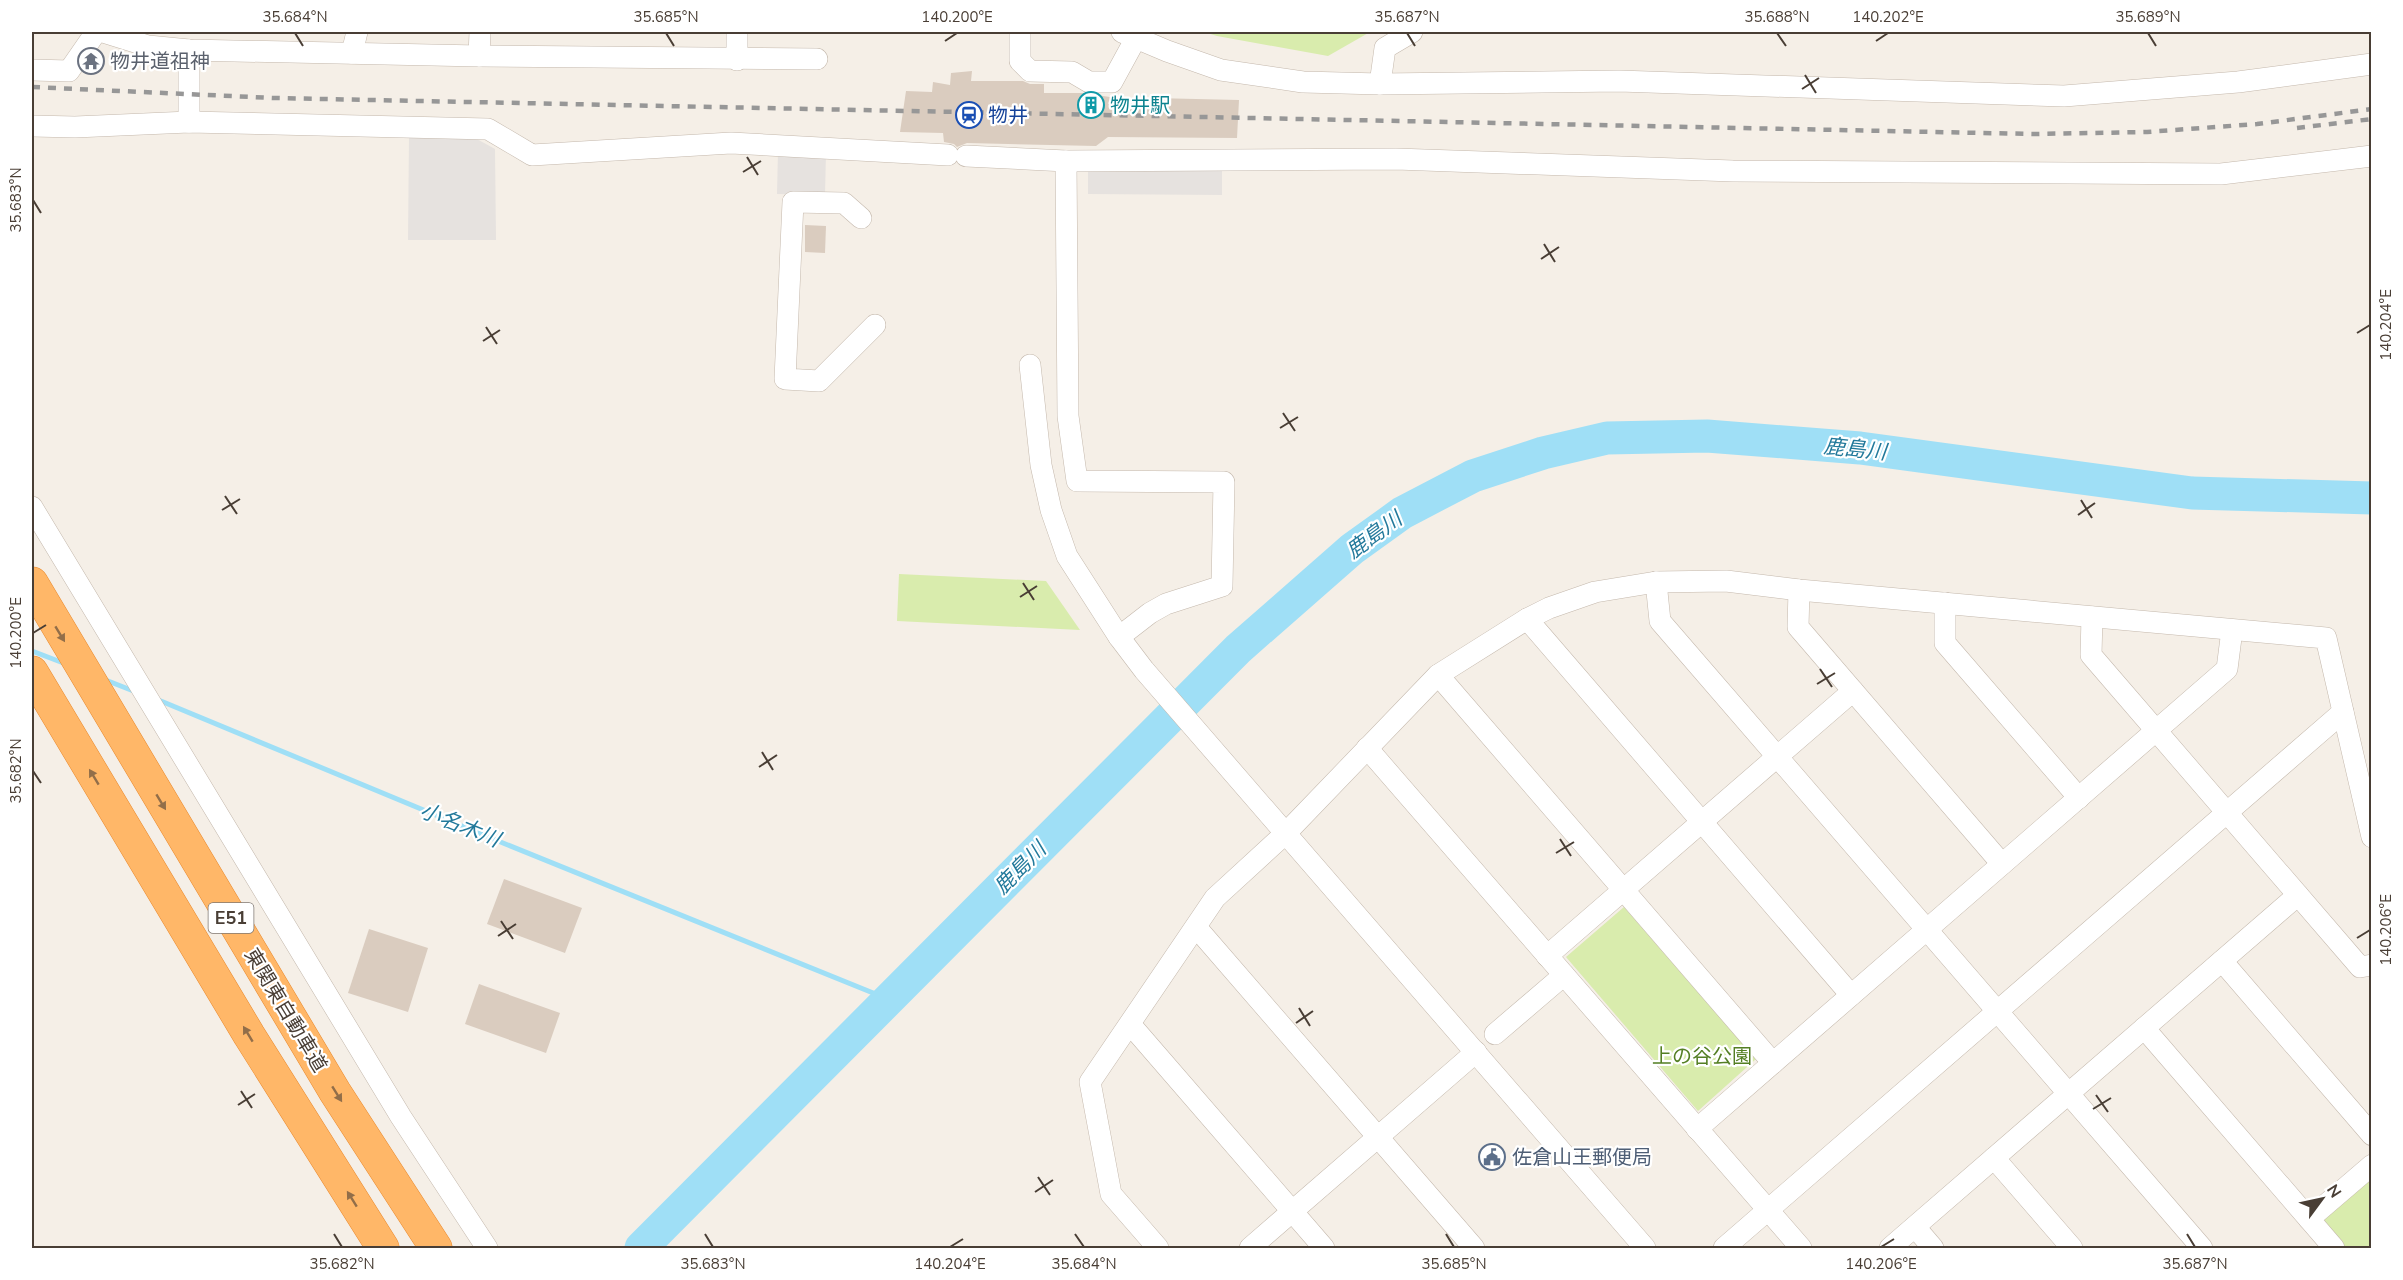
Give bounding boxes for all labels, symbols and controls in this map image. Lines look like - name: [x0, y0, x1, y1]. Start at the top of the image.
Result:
- text: 35.684°N: [262, 7, 328, 27]
- text: 35.685°N: [633, 7, 699, 27]
- text: 140.200°E: [921, 7, 993, 27]
- text: 35.687°N: [1374, 7, 1440, 27]
- text: 35.688°N: [1744, 7, 1810, 27]
- text: 140.202°E: [1852, 7, 1924, 27]
- text: 35.689°N: [2115, 7, 2181, 27]
- temple icon: 物井道祖神: [76, 46, 106, 76]
- place label: 物井道祖神: [110, 48, 210, 75]
- building icon: 物井駅: [1076, 90, 1106, 120]
- place label: 物井駅: [1110, 92, 1170, 119]
- station icon: 物井: [954, 100, 984, 130]
- place label: 物井: [988, 102, 1028, 129]
- text: 35.683°N: [6, 167, 26, 233]
- text: 140.204°E: [2376, 289, 2396, 361]
- water label: 鹿島川: [1822, 432, 1890, 466]
- water label: 鹿島川: [1340, 504, 1409, 565]
- text: 140.200°E: [6, 597, 26, 669]
- one-way arrow: [55, 626, 66, 642]
- text: 35.682°N: [6, 738, 26, 804]
- one-way arrow: [89, 768, 99, 785]
- one-way arrow: [155, 794, 166, 810]
- water label: 小名木川: [416, 796, 506, 854]
- water label: 鹿島川: [988, 834, 1054, 900]
- text: 140.206°E: [2376, 894, 2396, 966]
- road number: E51: [208, 903, 254, 933]
- street label: 東関東自動車道: [238, 943, 333, 1077]
- one-way arrow: [243, 1026, 254, 1042]
- park label: 上の谷公園: [1652, 1043, 1752, 1070]
- one-way arrow: [332, 1086, 343, 1103]
- public building icon: 佐倉山王郵便局: [1477, 1142, 1507, 1172]
- place label: 佐倉山王郵便局: [1512, 1144, 1652, 1171]
- north arrow: [2292, 1169, 2352, 1229]
- text: N: [2321, 1180, 2346, 1202]
- one-way arrow: [346, 1191, 357, 1207]
- text: 35.682°N: [309, 1254, 375, 1274]
- text: 35.683°N: [680, 1254, 746, 1274]
- text: 140.204°E: [914, 1254, 986, 1274]
- text: 35.684°N: [1051, 1254, 1117, 1274]
- text: 35.685°N: [1421, 1254, 1487, 1274]
- text: 140.206°E: [1845, 1254, 1917, 1274]
- text: 35.687°N: [2162, 1254, 2228, 1274]

